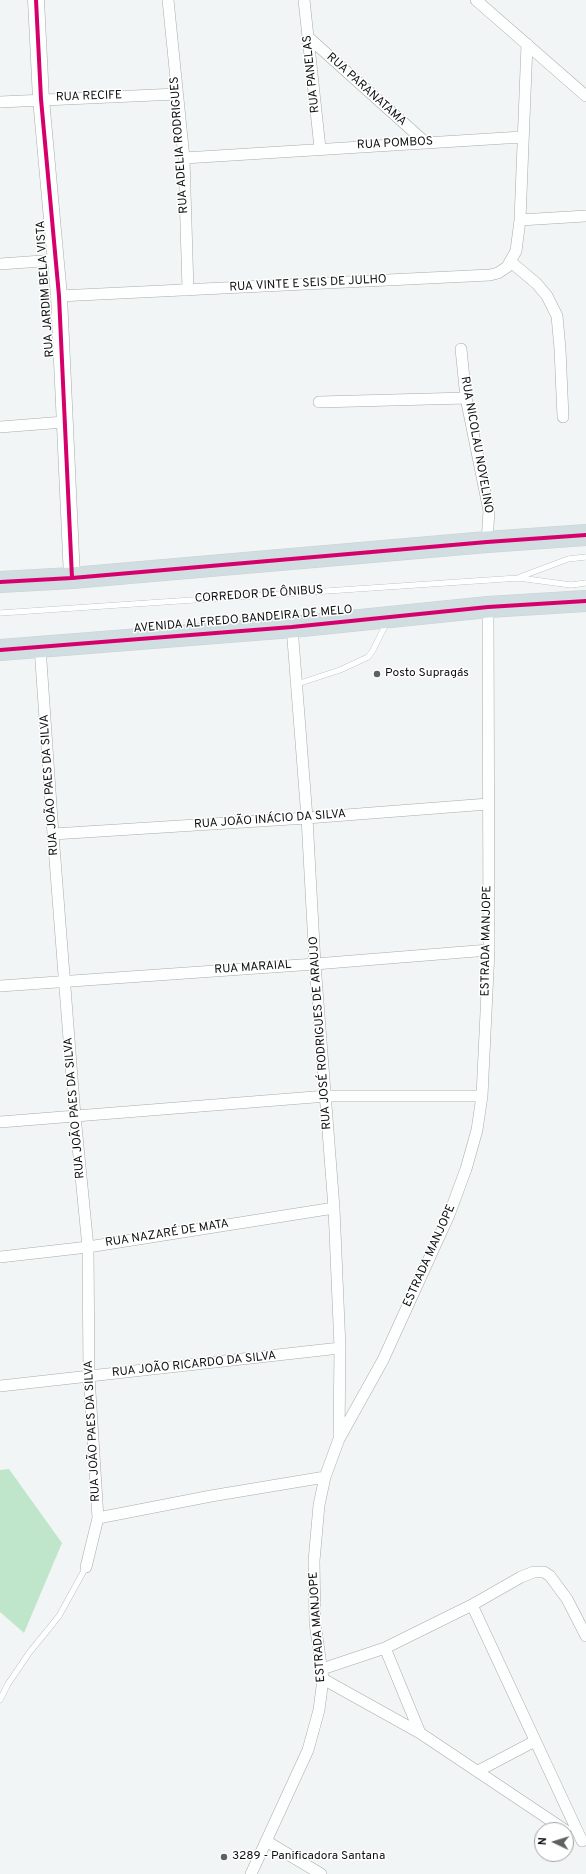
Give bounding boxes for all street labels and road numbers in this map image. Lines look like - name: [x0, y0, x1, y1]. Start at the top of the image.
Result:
- street label: RUA PANELAS: [301, 34, 323, 114]
- street label: RUA PARANATAMA: [323, 50, 409, 130]
- street label: RUA ADELIA RODRIGUES: [168, 76, 192, 214]
- street label: RUA RECIFE: [56, 89, 122, 105]
- street label: RUA POMBOS: [357, 135, 433, 153]
- street label: RUA JARDIM BELA VISTA: [34, 220, 58, 358]
- street label: RUA VINTE E SEIS DE JULHO: [229, 273, 387, 295]
- street label: RUA NICOLAU NOVELINO: [457, 375, 495, 515]
- street label: CORREDOR DE ÔNIBUS: [194, 583, 324, 607]
- street label: AVENIDA ALFREDO BANDEIRA DE MELO: [133, 603, 353, 637]
- street label: RUA JOÃO PAES DA SILVA: [38, 714, 62, 856]
- street label: RUA JOÃO INÁCIO DA SILVA: [193, 808, 347, 832]
- street label: ESTRADA MANJOPE: [479, 885, 495, 997]
- street label: RUA JOSÉ RODRIGUES DE ARAUJO: [307, 936, 335, 1130]
- street label: RUA MARAIAL: [214, 958, 292, 978]
- street label: RUA JOÃO PAES DA SILVA: [62, 1037, 88, 1179]
- street label: ESTRADA MANJOPE: [401, 1202, 459, 1310]
- street label: RUA NAZARÉ DE MATA: [104, 1217, 230, 1251]
- street label: RUA JOÃO RICARDO DA SILVA: [111, 1349, 277, 1381]
- street label: RUA JOÃO PAES DA SILVA: [82, 1360, 104, 1502]
- street label: ESTRADA MANJOPE: [307, 1571, 329, 1683]

